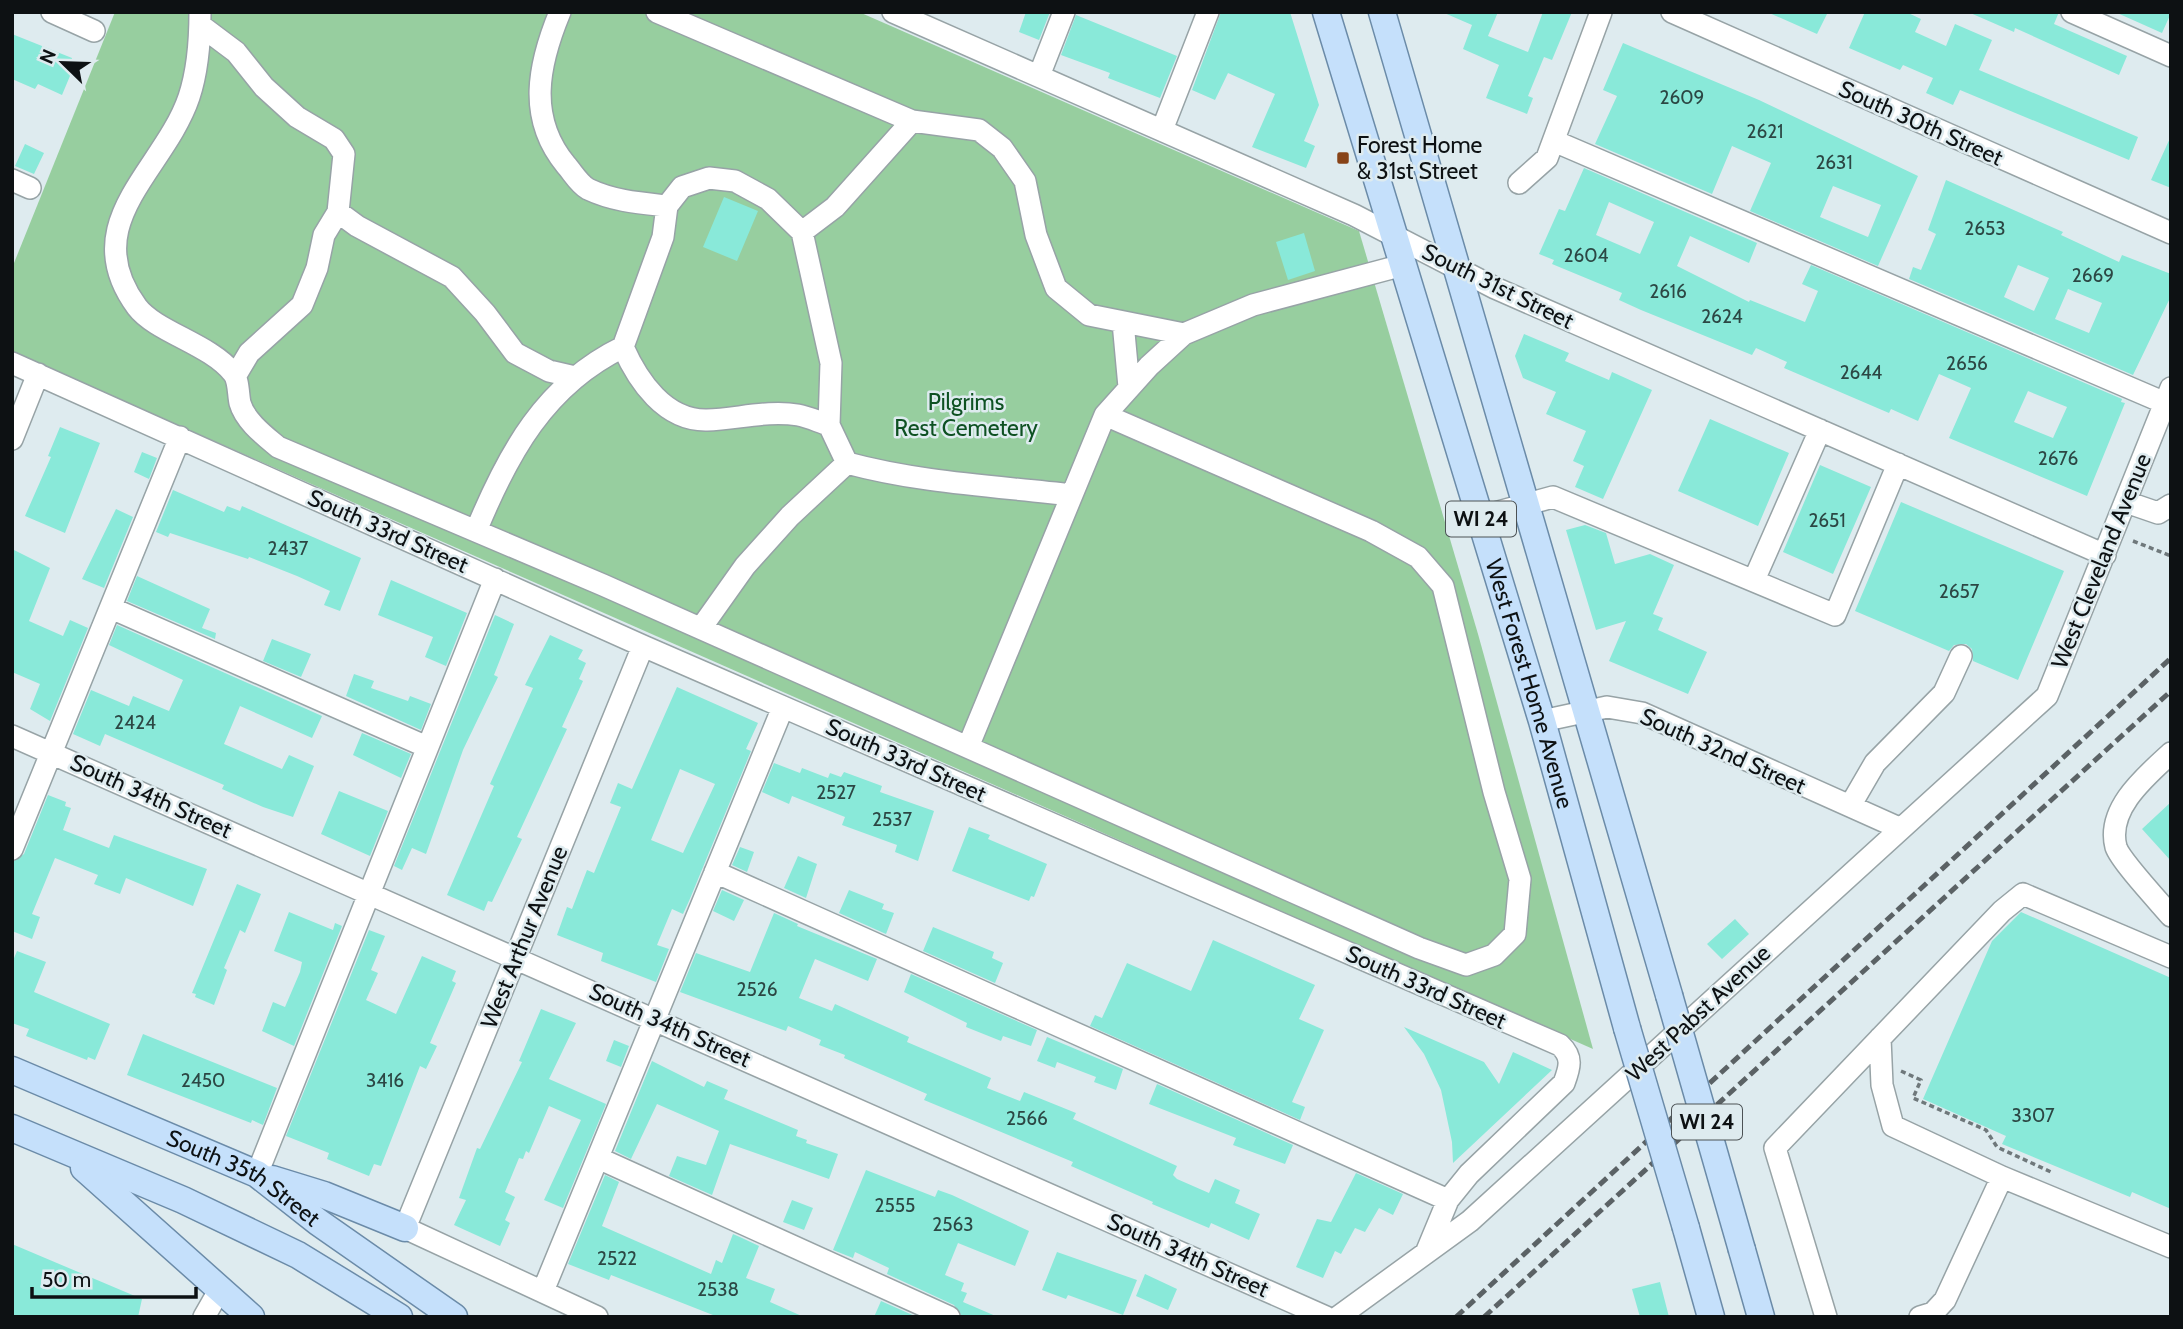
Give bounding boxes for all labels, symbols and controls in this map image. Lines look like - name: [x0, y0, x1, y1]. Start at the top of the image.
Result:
- north arrow: [28, 28, 98, 98]
- text: N: [35, 46, 61, 67]
- street label: South 30th Street: [1835, 74, 2008, 172]
- house number: 2609: [1660, 86, 1704, 109]
- house number: 2621: [1747, 120, 1783, 143]
- place label: Forest Home & 31st Street: [1357, 131, 1483, 185]
- marker: Forest Home & 31st Street: [1335, 150, 1351, 166]
- house number: 2631: [1815, 151, 1853, 174]
- house number: 2653: [1964, 217, 2006, 240]
- street label: South 31st Street: [1418, 237, 1579, 335]
- house number: 2604: [1564, 244, 1609, 267]
- house number: 2669: [2072, 264, 2114, 287]
- house number: 2616: [1649, 280, 1687, 303]
- house number: 2624: [1701, 305, 1743, 328]
- house number: 2656: [1946, 352, 1988, 375]
- house number: 2644: [1840, 361, 1882, 384]
- park label: Pilgrims Rest Cemetery: [894, 388, 1038, 442]
- house number: 2676: [2038, 447, 2078, 470]
- street label: West Cleveland Avenue: [2045, 449, 2157, 673]
- street label: South 33rd Street: [304, 483, 473, 579]
- road number: WI 24: [1446, 502, 1516, 536]
- house number: 2651: [1808, 509, 1846, 532]
- house number: 2437: [268, 537, 309, 560]
- street label: West Forest Home Avenue: [1479, 556, 1580, 812]
- house number: 2657: [1939, 580, 1980, 603]
- street label: South 32nd Street: [1636, 702, 1810, 800]
- house number: 2424: [114, 711, 156, 734]
- street label: South 33rd Street: [822, 712, 991, 808]
- street label: South 34th Street: [66, 748, 236, 844]
- house number: 2527: [816, 781, 856, 804]
- house number: 2537: [872, 808, 912, 831]
- street label: West Arthur Avenue: [475, 842, 573, 1032]
- street label: South 33rd Street: [1342, 939, 1511, 1035]
- street label: West Pabst Avenue: [1620, 939, 1776, 1087]
- street label: South 34th Street: [585, 977, 755, 1073]
- house number: 2526: [737, 978, 777, 1001]
- house number: 2450: [181, 1069, 225, 1092]
- house number: 3416: [366, 1069, 404, 1092]
- road number: WI 24: [1672, 1104, 1742, 1140]
- house number: 3307: [2011, 1104, 2055, 1127]
- house number: 2566: [1006, 1107, 1048, 1130]
- street label: South 35th Street: [163, 1123, 326, 1232]
- house number: 2555: [875, 1194, 915, 1217]
- street label: South 34th Street: [1103, 1207, 1273, 1303]
- house number: 2563: [932, 1213, 974, 1236]
- house number: 2522: [597, 1247, 637, 1270]
- scale bar: [32, 1256, 196, 1300]
- text: 50 m: [42, 1267, 91, 1292]
- house number: 2538: [697, 1278, 739, 1301]

